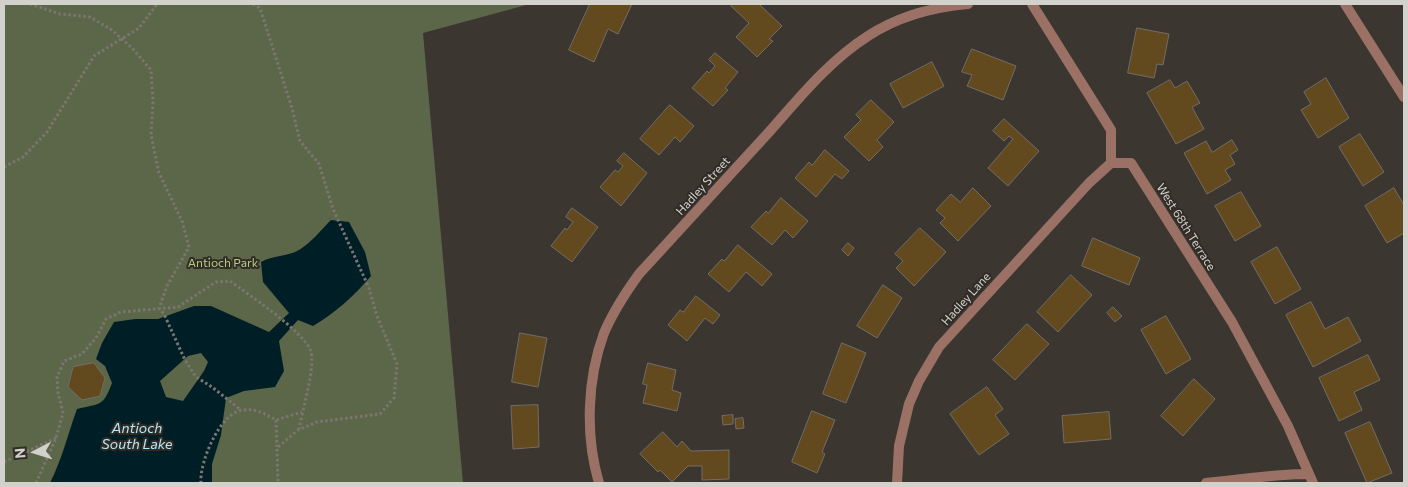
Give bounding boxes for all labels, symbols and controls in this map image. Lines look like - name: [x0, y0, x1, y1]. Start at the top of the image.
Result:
- street label: Hadley Street: [673, 154, 733, 218]
- street label: West 68th Terrace: [1153, 181, 1219, 273]
- park label: Antioch Park: [188, 256, 258, 270]
- street label: Hadley Lane: [938, 270, 994, 328]
- water label: Antioch South Lake: [102, 420, 172, 452]
- north arrow: [10, 427, 60, 477]
- text: N: [11, 447, 28, 459]

